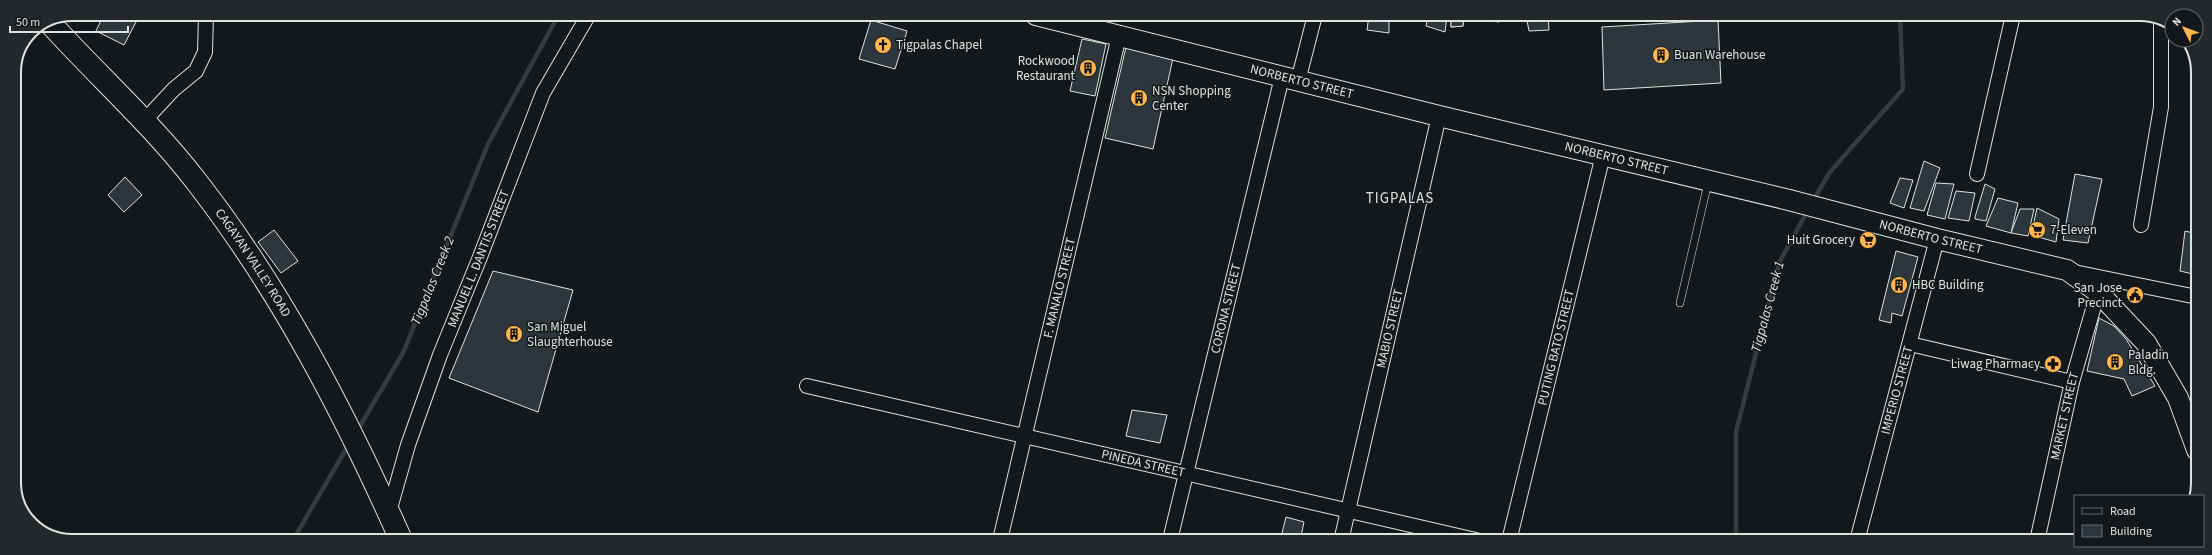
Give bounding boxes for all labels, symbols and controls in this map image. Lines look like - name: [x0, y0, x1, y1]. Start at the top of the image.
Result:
- scale bar: [10, 8, 128, 34]
- north arrow: [2164, 8, 2204, 48]
- text: 50 m: [16, 14, 40, 31]
- text: N: [2169, 14, 2185, 29]
- church icon: Tigpalas Chapel: [873, 35, 893, 55]
- place label: Tigpalas Chapel: [896, 36, 982, 54]
- building icon: Buan Warehouse: [1651, 45, 1671, 65]
- place label: Buan Warehouse: [1674, 46, 1765, 64]
- place label: Rockwood Restaurant: [1016, 52, 1076, 85]
- building icon: Rockwood Restaurant: [1078, 58, 1098, 78]
- street label: NORBERTO STREET: [1248, 60, 1355, 103]
- place label: NSN Shopping Center: [1152, 82, 1231, 115]
- building icon: NSN Shopping Center: [1129, 88, 1149, 108]
- street label: NORBERTO STREET: [1563, 137, 1670, 180]
- street label: MANUEL L. DANTIS STREET: [443, 187, 514, 330]
- district label: TIGPALAS: [1366, 188, 1434, 209]
- street label: CAGAYAN VALLEY ROAD: [211, 205, 295, 320]
- street label: NORBERTO STREET: [1877, 215, 1984, 259]
- supermarket icon: 7-Eleven: [2027, 220, 2047, 240]
- place label: 7-Eleven: [2050, 221, 2097, 239]
- supermarket icon: Huit Grocery: [1858, 230, 1878, 250]
- place label: Huit Grocery: [1787, 231, 1855, 249]
- water label: Tigpalas Creek 2: [406, 233, 460, 328]
- street label: F. MANALO STREET: [1039, 236, 1080, 340]
- water label: Tigpalas Creek 1: [1746, 259, 1790, 355]
- street label: CORONA STREET: [1206, 262, 1245, 355]
- building icon: HBC Building: [1889, 275, 1909, 295]
- place label: HBC Building: [1912, 276, 1984, 294]
- place label: San Jose Precinct: [2074, 279, 2123, 312]
- public building icon: San Jose Precinct: [2125, 285, 2145, 305]
- street label: MABIO STREET: [1372, 287, 1408, 370]
- street label: PUTING BATO STREET: [1533, 288, 1579, 408]
- place label: San Miguel Slaughterhouse: [527, 318, 613, 351]
- building icon: San Miguel Slaughterhouse: [504, 324, 524, 344]
- street label: IMPERIO STREET: [1877, 344, 1917, 436]
- place label: Paladin Bldg.: [2128, 346, 2169, 379]
- building icon: Paladin Bldg.: [2105, 352, 2125, 372]
- pharmacy icon: Liwag Pharmacy: [2043, 354, 2063, 374]
- place label: Liwag Pharmacy: [1951, 355, 2040, 373]
- street label: MARKET STREET: [2046, 370, 2083, 462]
- street label: PINEDA STREET: [1100, 445, 1187, 482]
- legend: [2074, 495, 2204, 547]
- text: Road: [2110, 503, 2136, 520]
- text: Building: [2110, 523, 2152, 540]

